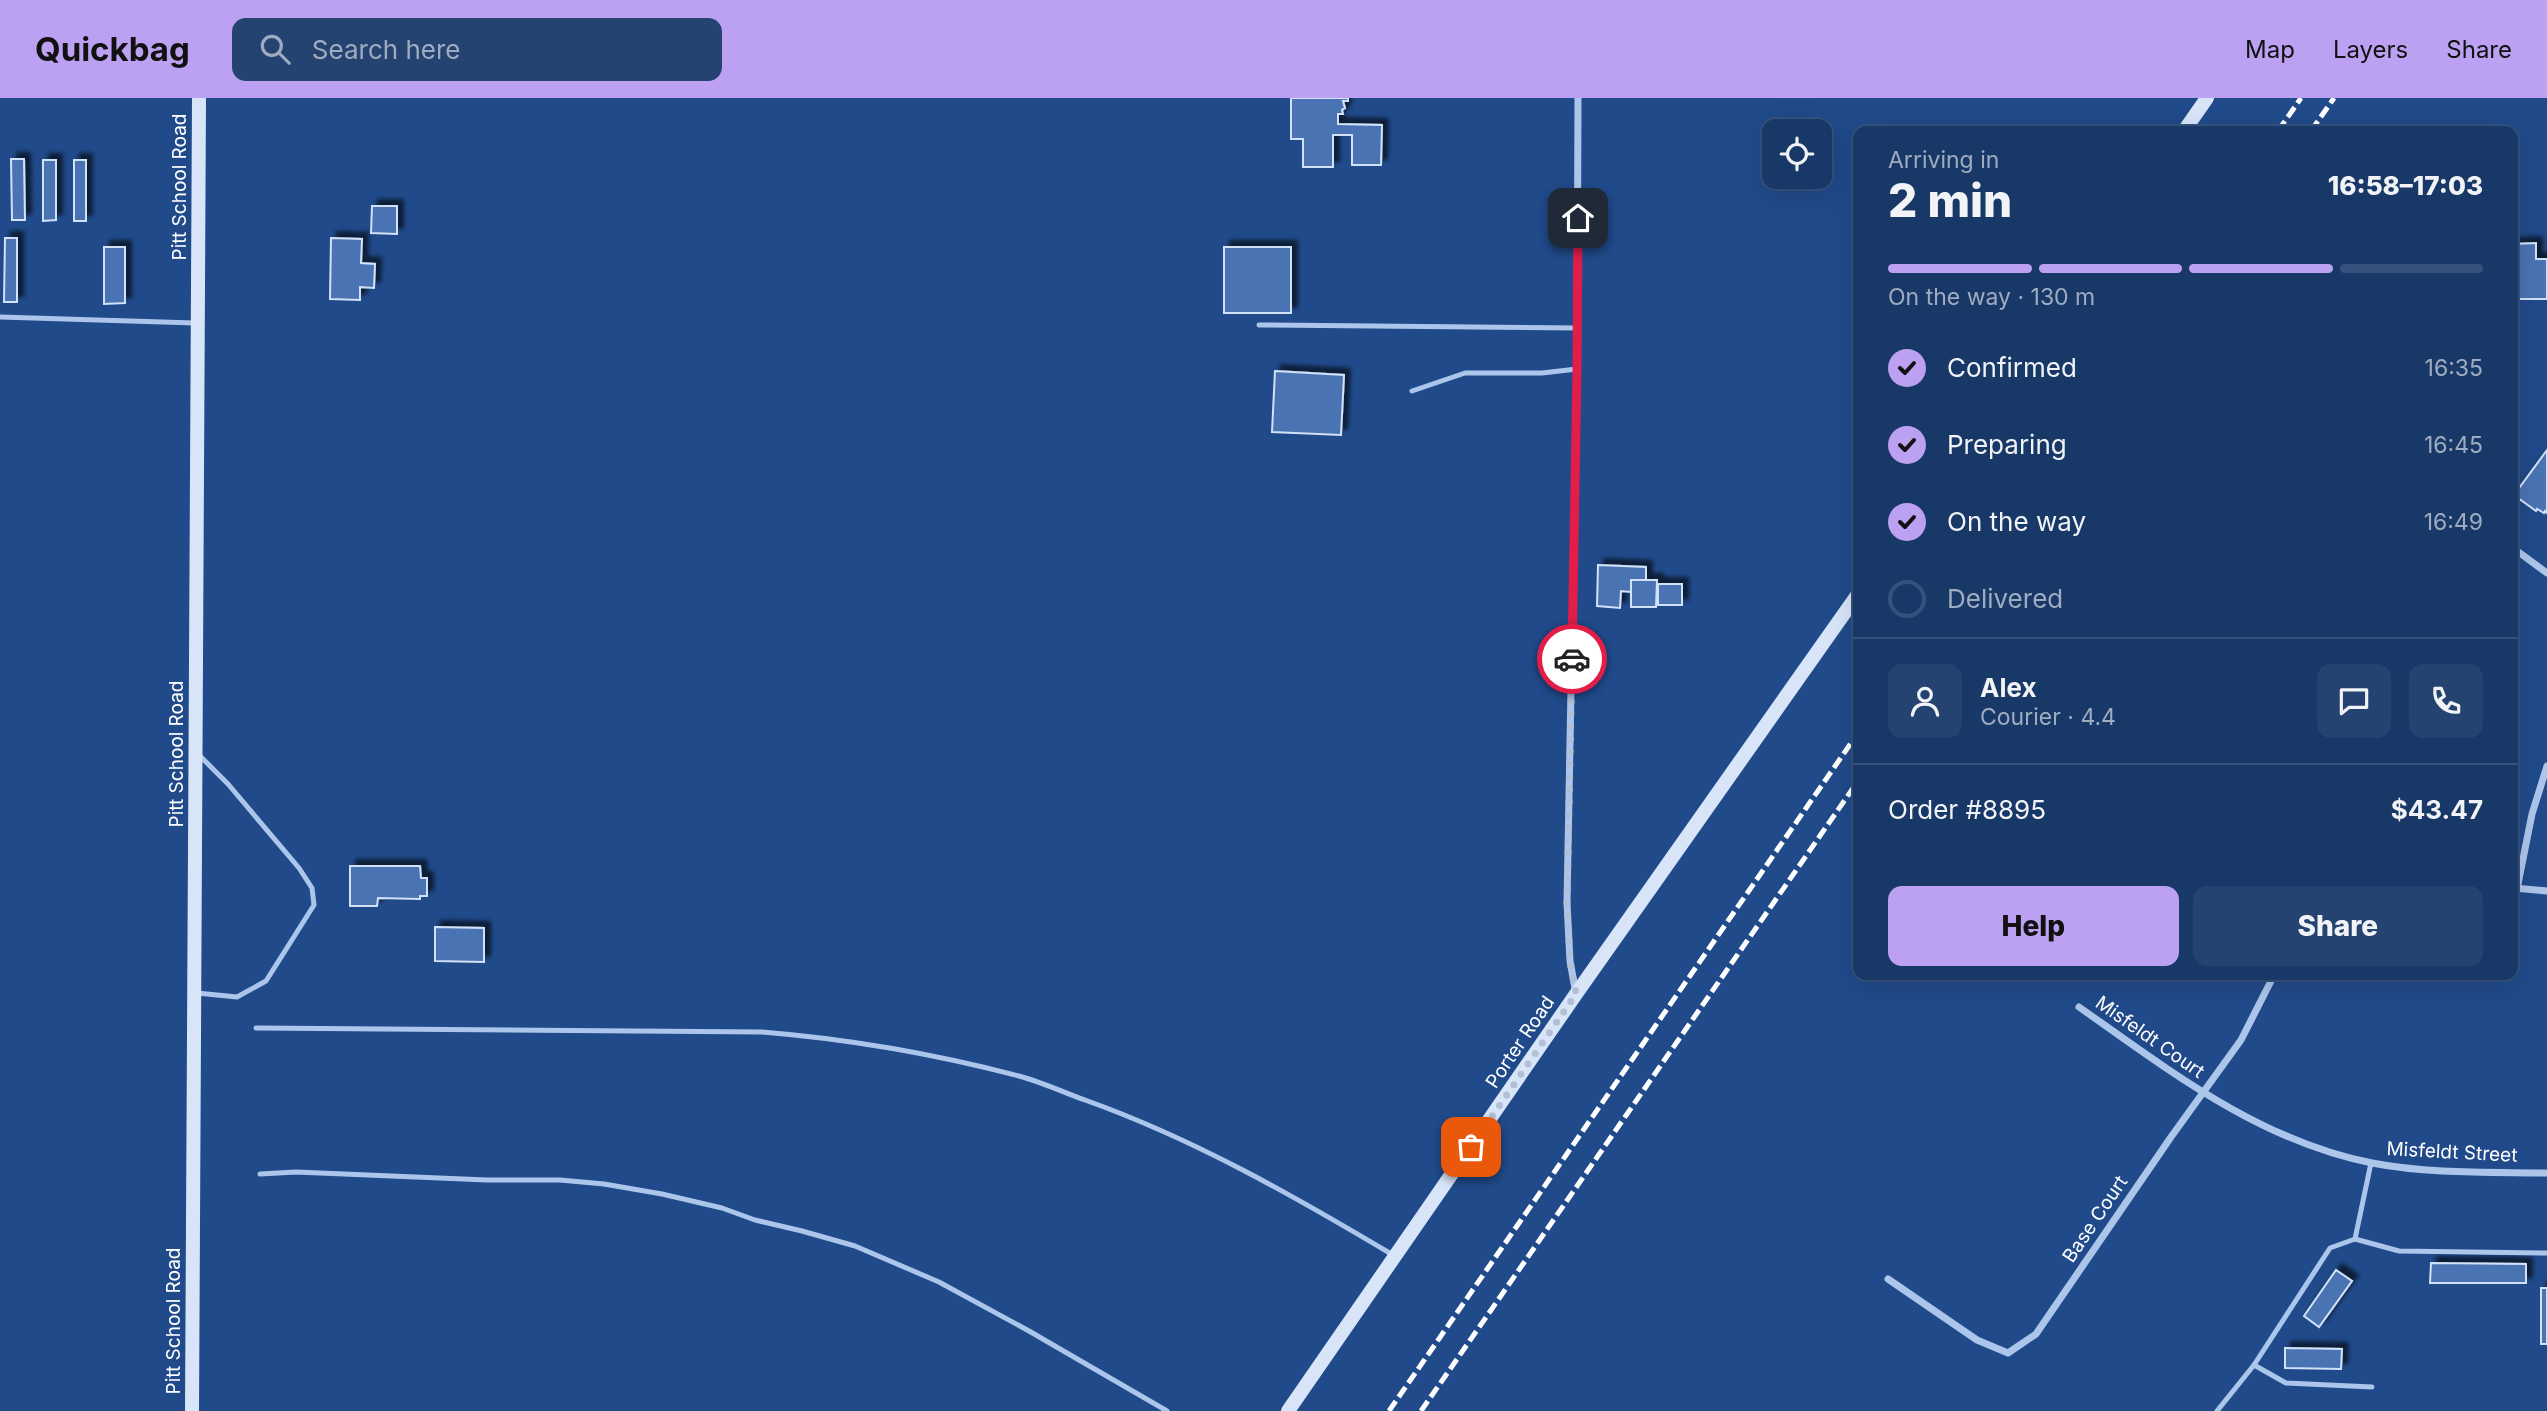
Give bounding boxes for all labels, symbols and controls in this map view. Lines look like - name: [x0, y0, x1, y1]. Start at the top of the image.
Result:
- search box: [232, 18, 722, 81]
- text: Quickbag: [35, 29, 190, 69]
- icon: search: [256, 30, 294, 68]
- text: Search here: [312, 34, 460, 65]
- text: Map: [2245, 35, 2295, 64]
- text: Layers: [2333, 35, 2408, 64]
- text: Share: [2446, 35, 2512, 64]
- street label: Pitt School Road: [168, 114, 191, 260]
- map controls: [1762, 119, 1832, 189]
- button: locate: [1762, 119, 1832, 189]
- text: Arriving in: [1888, 146, 1999, 174]
- text: 16:58–17:03: [2328, 170, 2483, 201]
- text: 2 min: [1888, 172, 2012, 228]
- pin: [1548, 188, 1608, 248]
- icon: home: [1559, 199, 1597, 237]
- text: On the way · 130 m: [1888, 283, 2095, 311]
- icon: check: [1888, 349, 1926, 387]
- text: Confirmed: [1947, 352, 2077, 383]
- text: 16:35: [2425, 354, 2483, 382]
- icon: check: [1888, 426, 1926, 464]
- text: Preparing: [1947, 429, 2067, 460]
- text: 16:45: [2424, 431, 2483, 459]
- icon: check: [1888, 503, 1926, 541]
- text: On the way: [1947, 506, 2086, 537]
- text: 16:49: [2424, 508, 2483, 536]
- text: Delivered: [1947, 583, 2063, 614]
- courier: [1537, 624, 1607, 694]
- icon: car: [1553, 640, 1591, 678]
- button: person: [1888, 664, 1962, 738]
- button: chat: [2317, 664, 2391, 738]
- button: phone: [2409, 664, 2483, 738]
- text: Alex: [1980, 672, 2037, 703]
- street label: Pitt School Road: [165, 681, 188, 827]
- text: Courier · 4.4: [1980, 703, 2116, 731]
- text: Order #8895: [1888, 794, 2046, 825]
- text: $43.47: [2391, 794, 2483, 825]
- button: Help: [1888, 886, 2179, 966]
- button: Share: [2193, 886, 2483, 966]
- street label: Misfeldt Court: [2091, 991, 2209, 1083]
- street label: Porter Road: [1481, 992, 1559, 1092]
- pin: [1441, 1117, 1501, 1177]
- icon: bag: [1452, 1128, 1490, 1166]
- street label: Misfeldt Street: [2386, 1137, 2518, 1167]
- street label: Base Court: [2058, 1171, 2132, 1267]
- street label: Pitt School Road: [162, 1248, 185, 1394]

